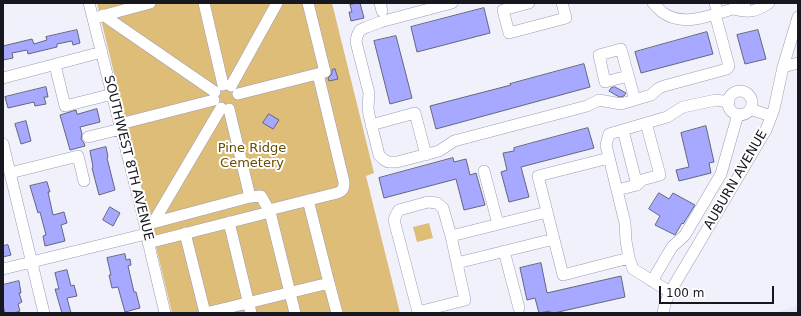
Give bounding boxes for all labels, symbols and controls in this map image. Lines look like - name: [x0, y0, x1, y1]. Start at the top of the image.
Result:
- street label: SOUTHWEST 8TH AVENUE: [100, 74, 156, 242]
- street label: AUBURN AVENUE: [701, 127, 771, 233]
- park label: Pine Ridge Cemetery: [218, 141, 286, 172]
- scale bar: [661, 278, 776, 304]
- text: 100 m: [666, 286, 704, 300]

